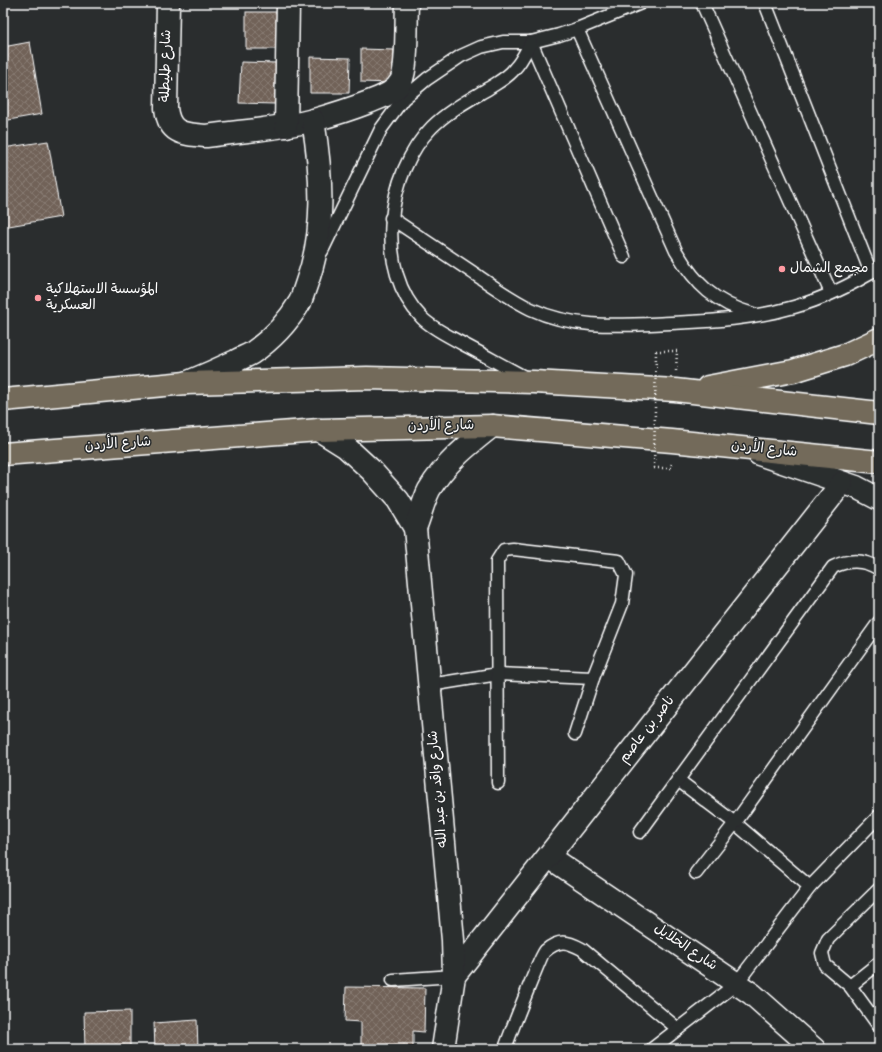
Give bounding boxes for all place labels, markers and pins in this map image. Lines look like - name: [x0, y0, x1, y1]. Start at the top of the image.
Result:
- place label: مجمع الشمال: [790, 261, 868, 278]
- marker: مجمع الشمال: [777, 264, 787, 274]
- place label: المؤسسة الاستهلاكية العسكرية: [46, 282, 158, 315]
- marker: المؤسسة الاستهلاكية العسكرية: [33, 293, 43, 303]

